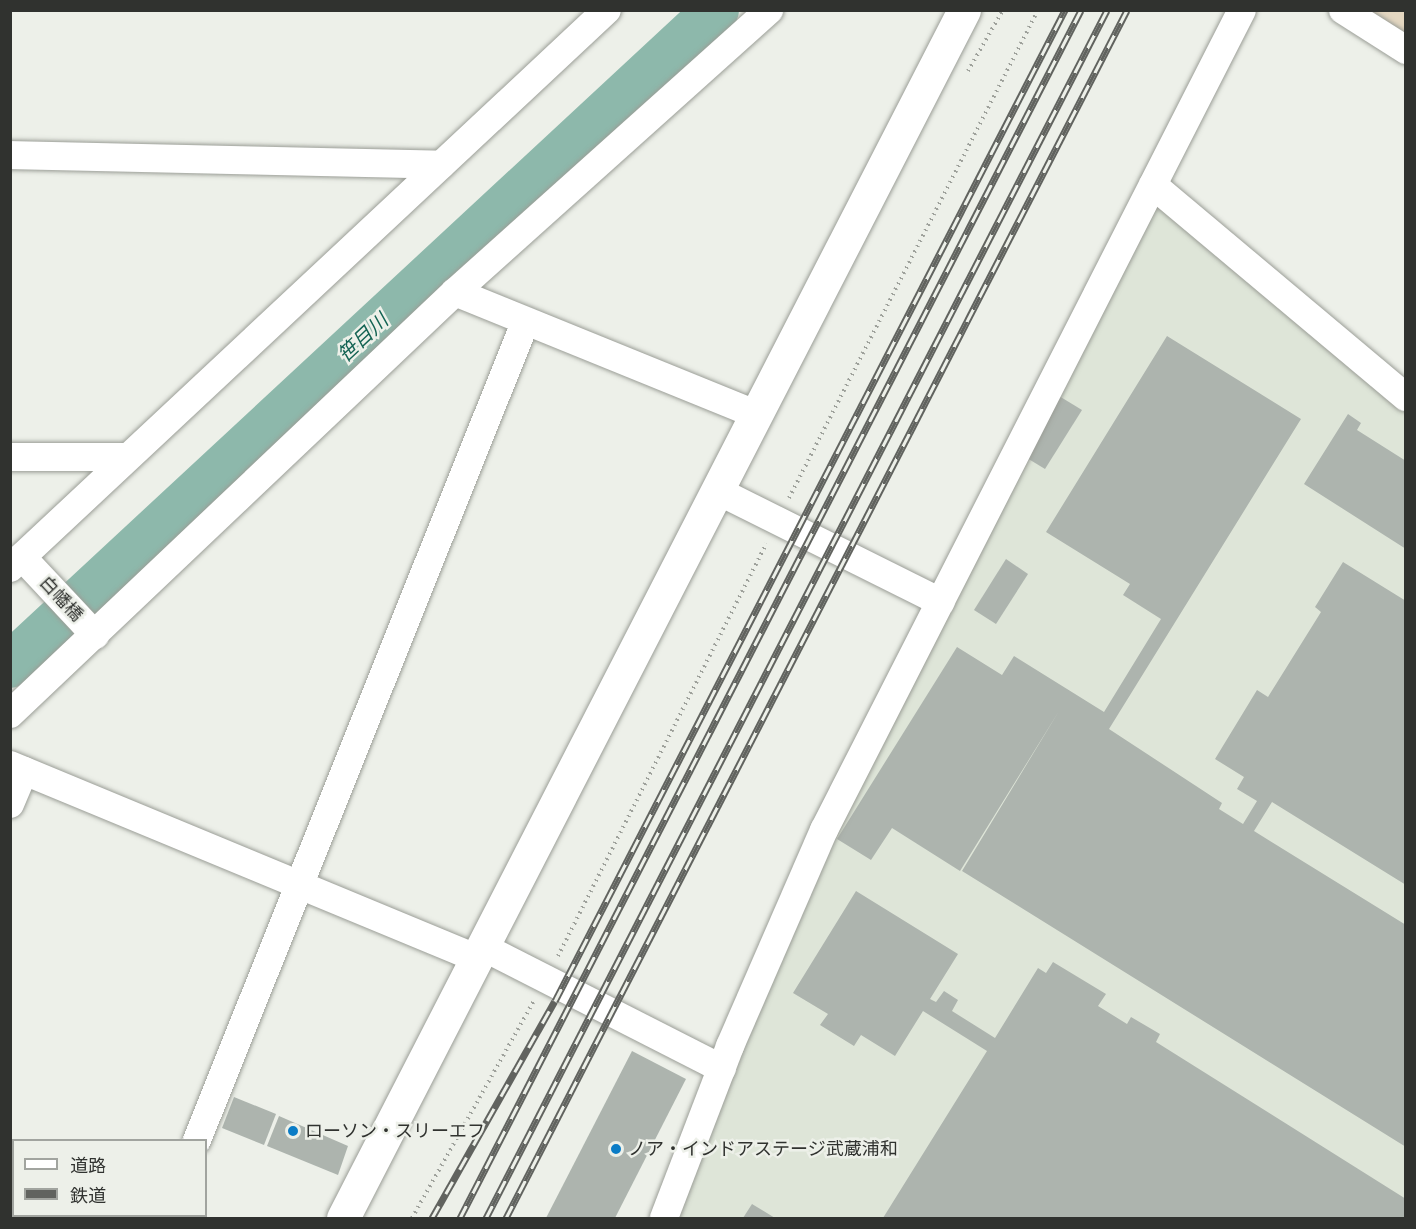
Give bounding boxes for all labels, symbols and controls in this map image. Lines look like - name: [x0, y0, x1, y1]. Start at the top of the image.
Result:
- water label: 笹目川: [333, 309, 393, 367]
- street label: 白幡橋: [35, 572, 87, 626]
- place label: ローソン・スリーエフ: [305, 1120, 485, 1142]
- marker: ローソン・スリーエフ: [286, 1124, 300, 1138]
- place label: ノア・インドアステージ武蔵浦和: [628, 1138, 898, 1160]
- legend: [12, 1139, 207, 1217]
- marker: ノア・インドアステージ武蔵浦和: [609, 1142, 623, 1156]
- text: 道路: [70, 1155, 106, 1176]
- text: 鉄道: [70, 1185, 106, 1206]

